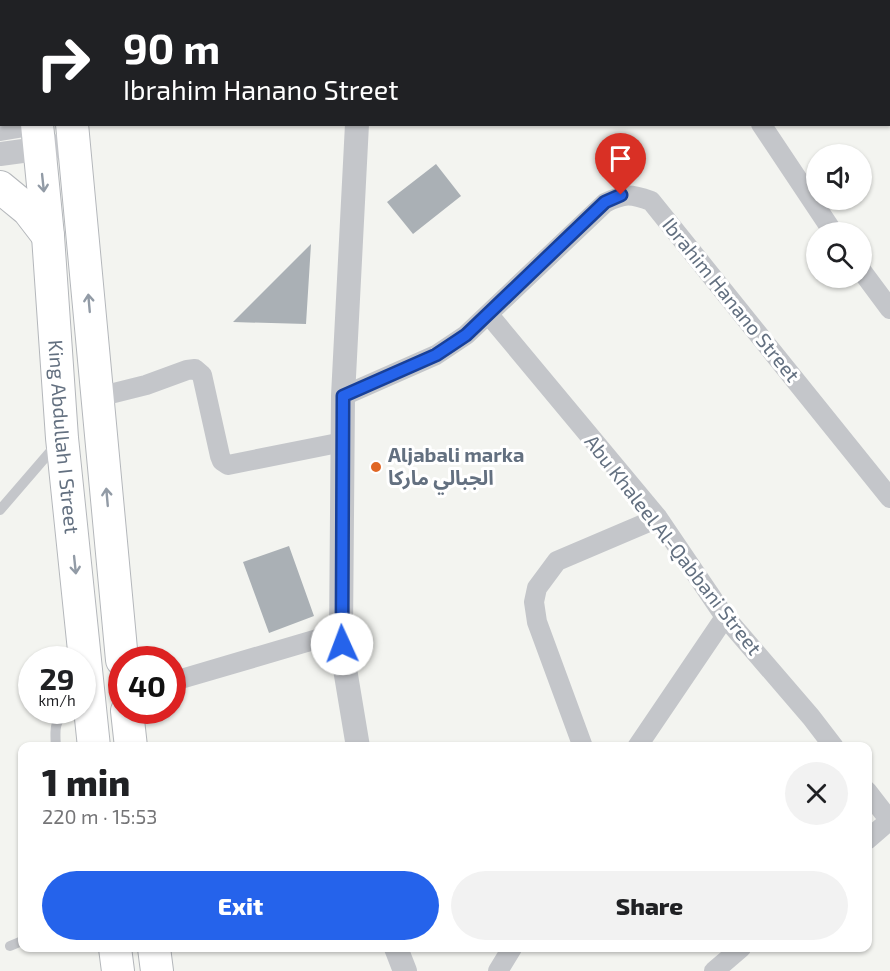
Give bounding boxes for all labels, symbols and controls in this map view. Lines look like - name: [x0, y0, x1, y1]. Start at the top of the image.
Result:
- text: 90 m: [123, 22, 220, 72]
- icon: right: [24, 24, 102, 102]
- text: Ibrahim Hanano Street: [123, 73, 399, 105]
- pin: [595, 133, 646, 195]
- icon: arrive: [604, 142, 637, 175]
- map controls: [806, 144, 872, 288]
- button: sound: [806, 144, 872, 210]
- one-way arrow: [38, 172, 49, 192]
- street label: Ibrahim Hanano Street: [658, 212, 806, 387]
- button: search: [806, 222, 872, 288]
- one-way arrow: [83, 294, 94, 313]
- street label: King Abdullah I Street: [44, 339, 85, 535]
- street label: Abu Khaleel Al-Qabbani Street: [580, 430, 767, 660]
- place label: Aljabali marka الجبالي ماركا: [388, 442, 524, 495]
- marker: Aljabali marka الجبالي ماركا: [369, 460, 383, 474]
- one-way arrow: [101, 488, 112, 508]
- one-way arrow: [70, 555, 81, 575]
- position arrow: [310, 612, 374, 676]
- speed limit sign: 40: [108, 646, 186, 724]
- text: 29: [39, 660, 75, 696]
- text: km/h: [38, 691, 76, 709]
- text: 1 min: [42, 760, 130, 803]
- button: close: [785, 762, 848, 825]
- text: 220 m · 15:53: [42, 804, 157, 828]
- button: Exit: [42, 871, 439, 940]
- button: Share: [451, 871, 848, 940]

